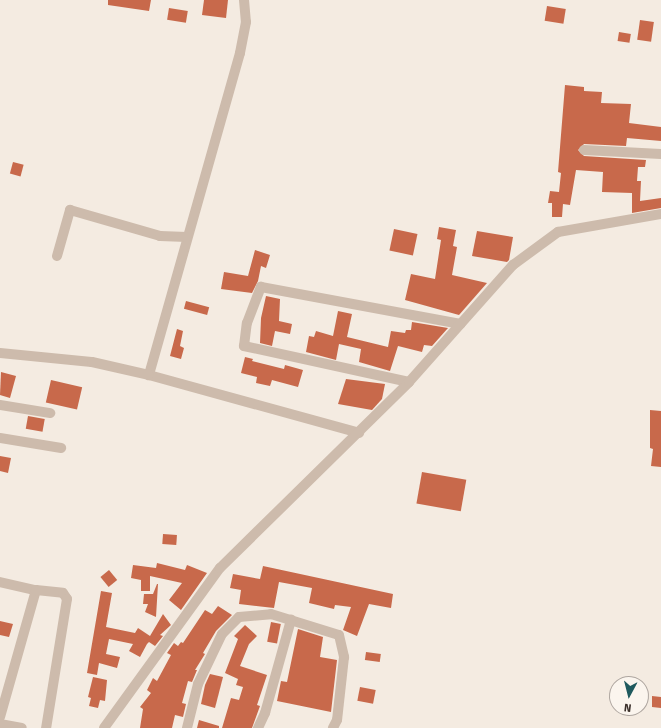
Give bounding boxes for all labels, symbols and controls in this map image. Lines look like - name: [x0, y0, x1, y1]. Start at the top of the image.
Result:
- north arrow: [609, 676, 649, 716]
- text: N: [623, 701, 632, 714]

